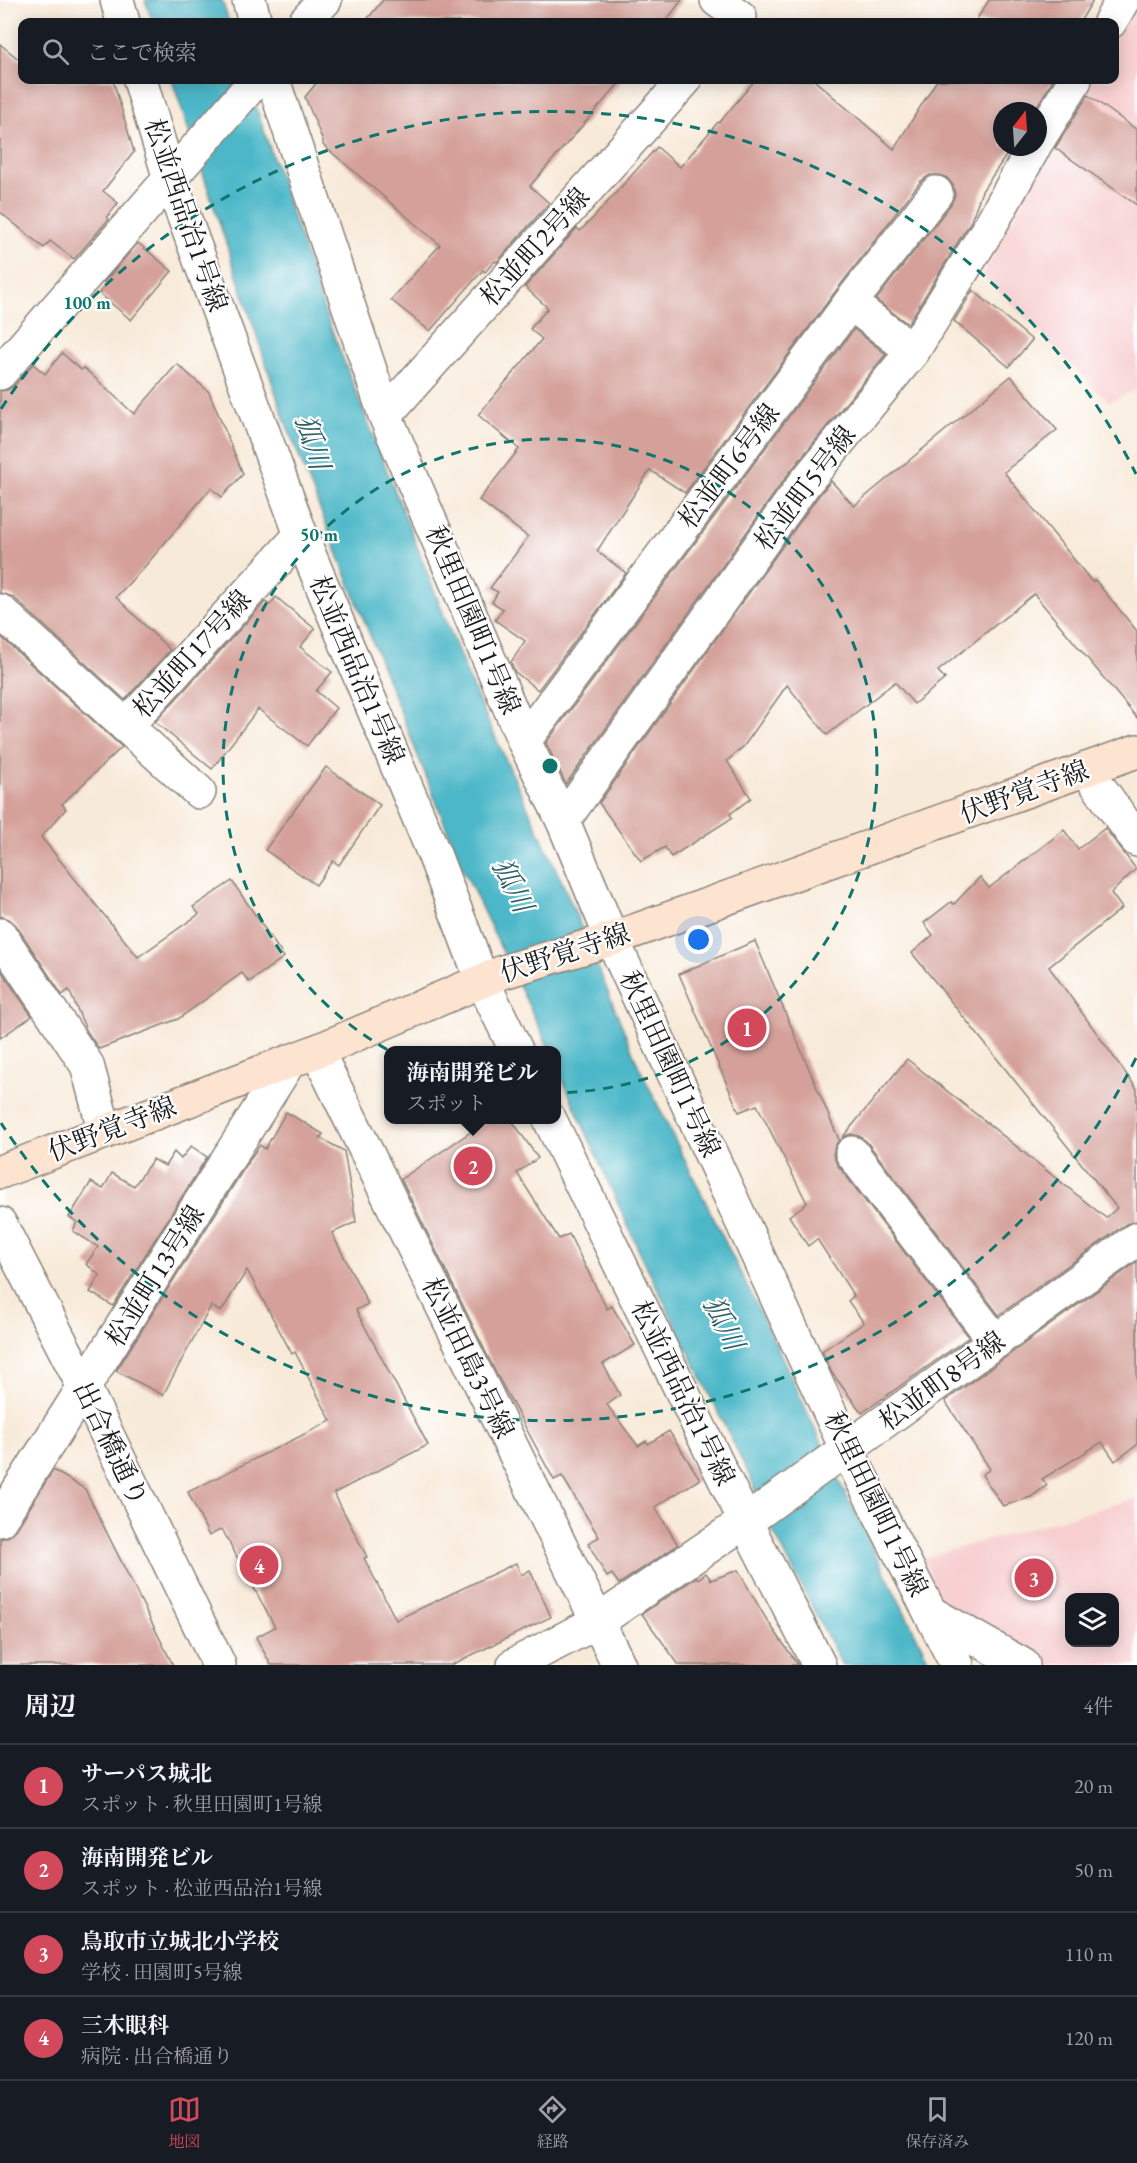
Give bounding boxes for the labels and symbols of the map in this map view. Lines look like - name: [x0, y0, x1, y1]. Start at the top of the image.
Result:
- north arrow: [993, 102, 1047, 156]
- street label: 松並西品治1号線: [137, 114, 236, 316]
- street label: 松並町2号線: [472, 180, 597, 313]
- text: 100 m: [63, 291, 111, 314]
- street label: 松並町6号線: [670, 396, 787, 535]
- water label: 狐川: [288, 410, 339, 477]
- street label: 松並町5号線: [746, 418, 863, 557]
- street label: 秋里田園町1号線: [418, 520, 529, 720]
- text: 50 m: [300, 523, 338, 546]
- street label: 松並西品治1号線: [302, 570, 413, 770]
- street label: 松並町17号線: [125, 582, 258, 725]
- street label: 伏野覚寺線: [954, 752, 1093, 831]
- centre of rings: [540, 756, 560, 776]
- water label: 狐川: [485, 852, 543, 921]
- street label: 伏野覚寺線: [495, 915, 634, 990]
- your location: [684, 925, 713, 954]
- street label: 秋里田園町1号線: [612, 965, 729, 1163]
- pin: 1: [728, 1006, 766, 1050]
- street label: 伏野覚寺線: [43, 1088, 181, 1169]
- pin: 2: [454, 1144, 492, 1188]
- street label: 松並町13号線: [97, 1198, 212, 1353]
- street label: 松並田島3号線: [414, 1271, 523, 1444]
- water label: 狐川: [696, 1290, 754, 1359]
- street label: 松並西品治1号線: [623, 1294, 743, 1491]
- street label: 松並町8号線: [872, 1323, 1012, 1438]
- street label: 出合橋通り: [66, 1375, 157, 1512]
- street label: 秋里田園町1号線: [816, 1405, 936, 1602]
- pin: 4: [240, 1542, 278, 1588]
- pin: 3: [1014, 1556, 1054, 1600]

